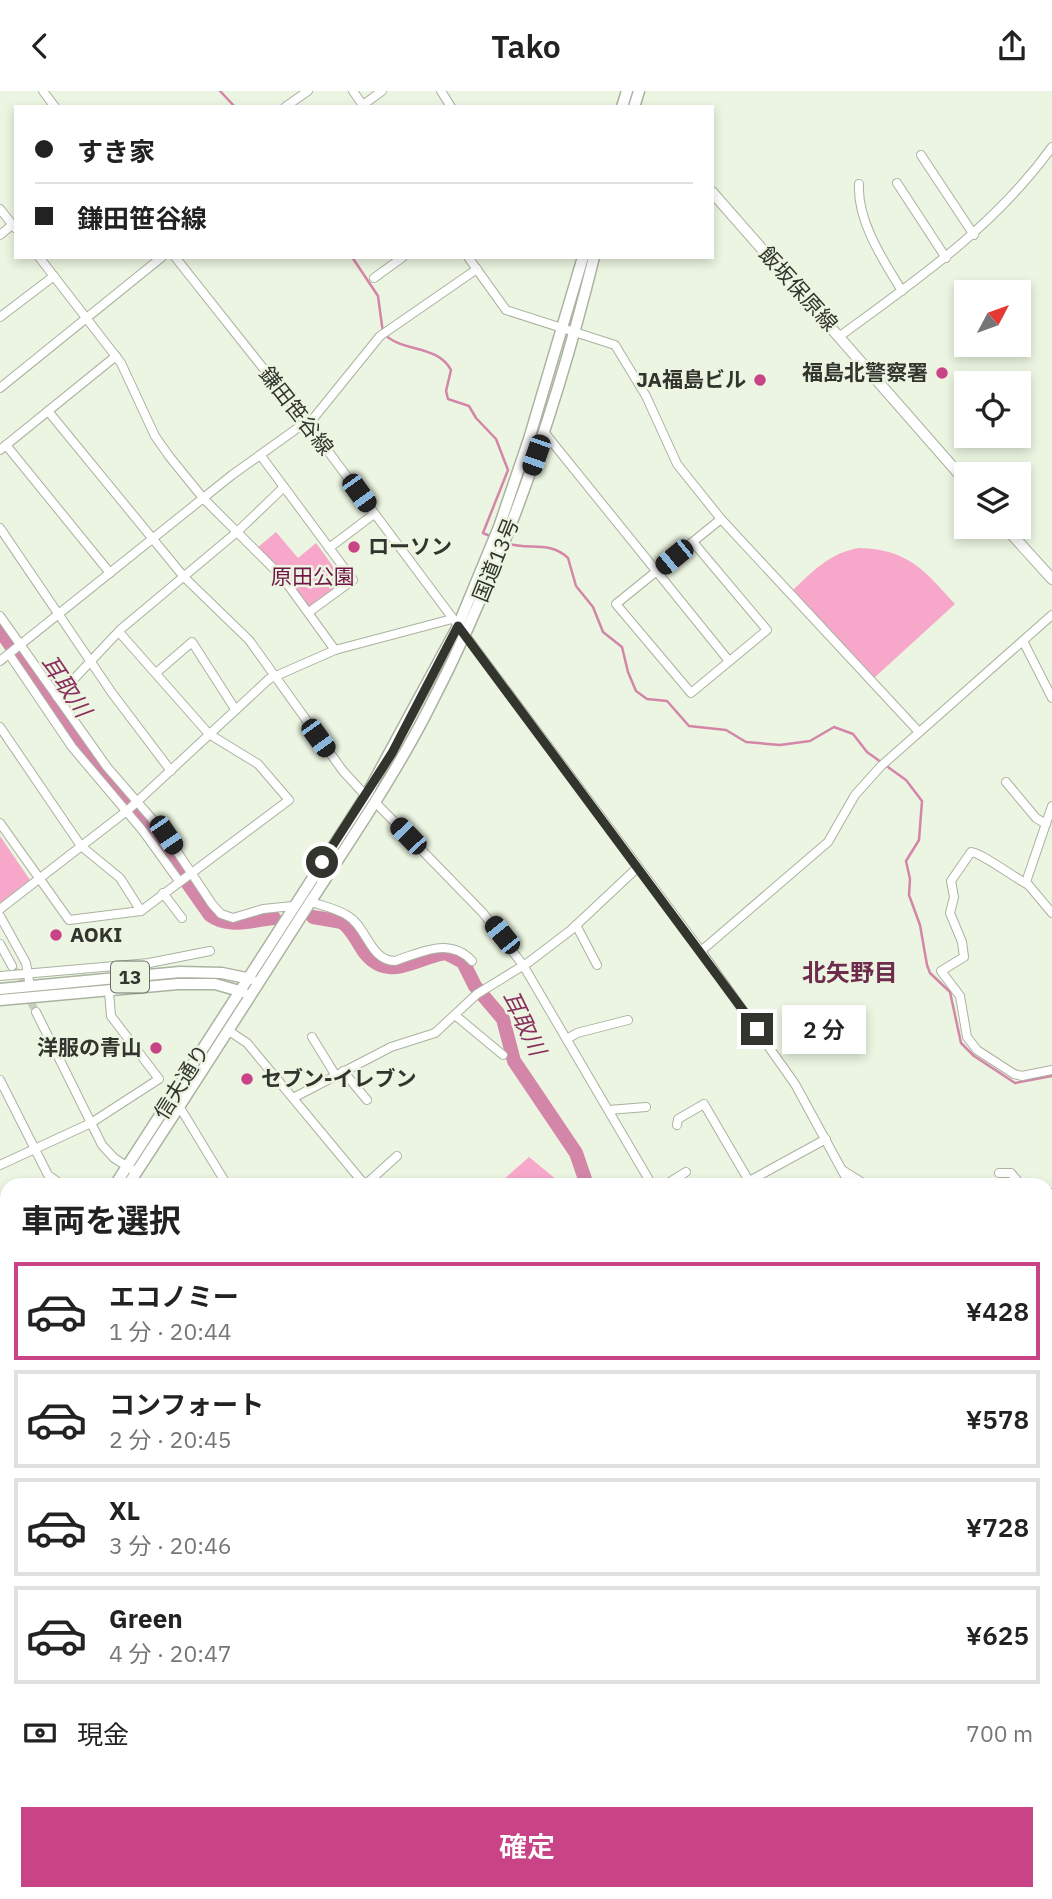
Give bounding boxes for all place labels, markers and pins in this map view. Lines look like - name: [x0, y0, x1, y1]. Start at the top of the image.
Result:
- place label: 福島北警察署: [802, 358, 928, 386]
- place label: JA福島ビル: [636, 365, 746, 393]
- marker: 福島北警察署: [934, 365, 950, 381]
- marker: JA福島ビル: [752, 372, 768, 388]
- place label: ローソン: [368, 532, 452, 560]
- marker: ローソン: [346, 539, 362, 555]
- place label: AOKI: [70, 920, 122, 948]
- marker: AOKI: [48, 927, 64, 943]
- place label: 洋服の青山: [37, 1033, 142, 1061]
- marker: 洋服の青山: [148, 1040, 164, 1056]
- place label: セブン-イレブン: [261, 1064, 416, 1092]
- marker: セブン-イレブン: [239, 1071, 255, 1087]

